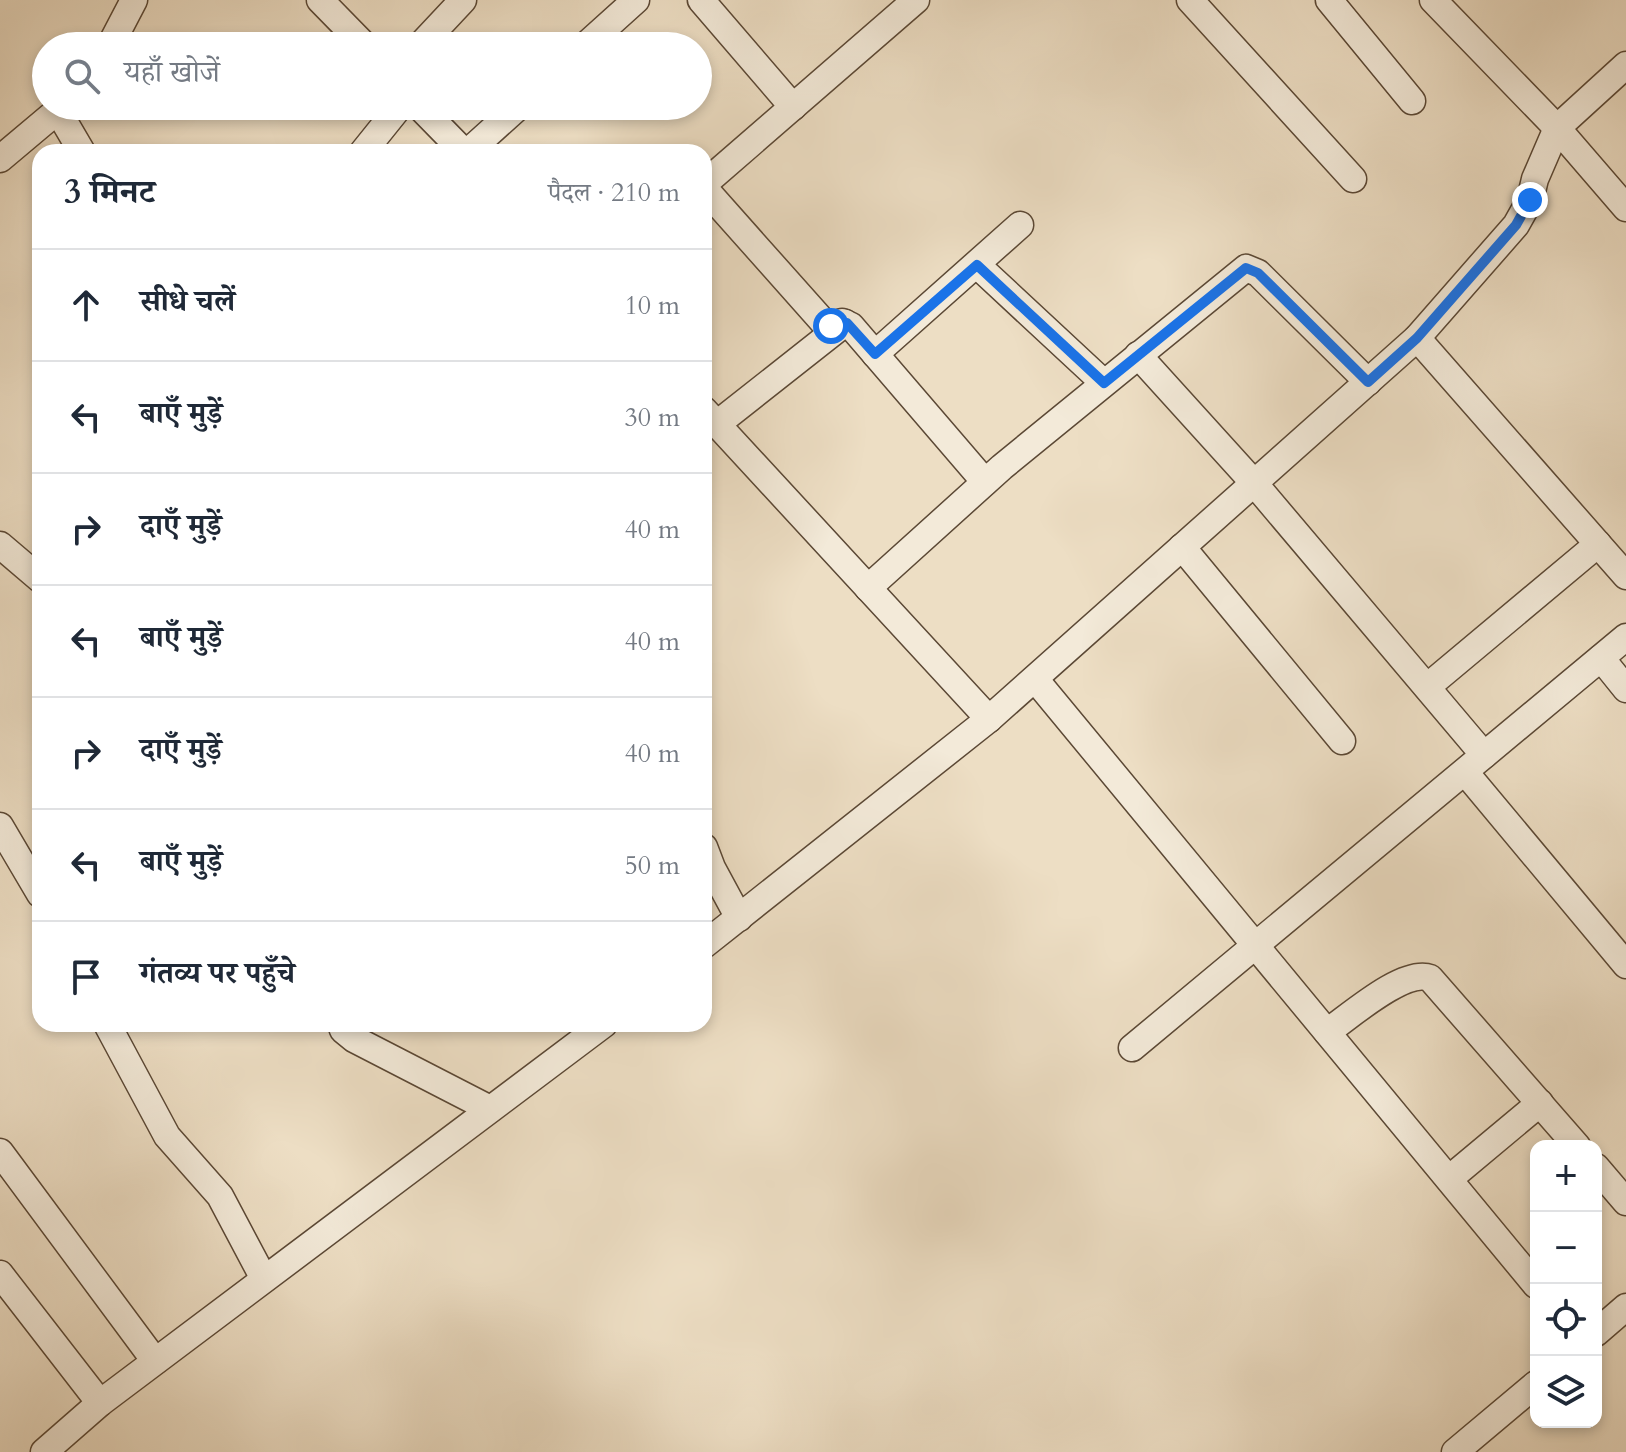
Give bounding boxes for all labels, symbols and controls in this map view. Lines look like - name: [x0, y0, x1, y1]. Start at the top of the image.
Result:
- search box: [32, 32, 712, 120]
- text: यहाँ खोजें: [124, 52, 220, 93]
- icon: search: [60, 54, 104, 98]
- text: 3 मिनट: [64, 169, 155, 215]
- text: पैदल · 210 m: [548, 175, 680, 210]
- route end: [1512, 182, 1548, 218]
- text: सीधे चलें: [140, 281, 235, 322]
- icon: ahead: [64, 283, 108, 327]
- text: 10 m: [624, 288, 680, 323]
- route start: [813, 308, 849, 344]
- text: बाएँ मुड़ें: [140, 393, 222, 434]
- icon: left: [64, 395, 108, 439]
- text: 30 m: [624, 400, 680, 435]
- text: दाएँ मुड़ें: [140, 505, 222, 546]
- icon: right: [64, 507, 108, 551]
- text: 40 m: [624, 512, 680, 547]
- text: बाएँ मुड़ें: [140, 617, 222, 658]
- icon: left: [64, 619, 108, 663]
- text: 40 m: [624, 624, 680, 659]
- text: दाएँ मुड़ें: [140, 729, 222, 770]
- icon: right: [64, 731, 108, 775]
- text: 40 m: [624, 736, 680, 771]
- text: बाएँ मुड़ें: [140, 841, 222, 882]
- icon: left: [64, 843, 108, 887]
- text: 50 m: [624, 848, 680, 883]
- text: गंतव्य पर पहुँचे: [140, 953, 295, 994]
- icon: arrive: [64, 955, 108, 999]
- map controls: [1530, 1140, 1602, 1428]
- button: +: [1530, 1140, 1602, 1212]
- button: −: [1530, 1212, 1602, 1284]
- button: locate: [1530, 1284, 1602, 1356]
- button: layers: [1530, 1356, 1602, 1428]

